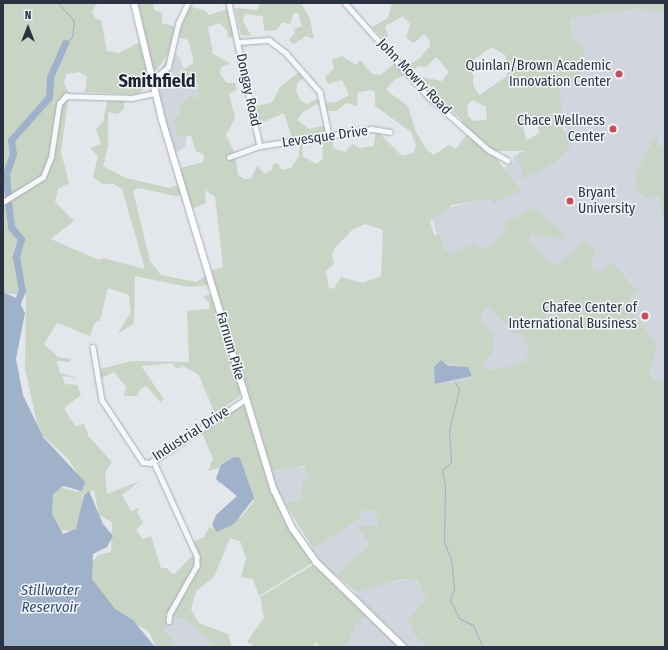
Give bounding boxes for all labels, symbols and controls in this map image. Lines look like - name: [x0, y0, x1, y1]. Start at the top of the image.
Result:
- north arrow: [8, 8, 48, 48]
- text: N: [25, 9, 31, 22]
- street label: John Mowry Road: [374, 35, 454, 119]
- street label: Dongay Road: [232, 52, 264, 128]
- place label: Quinlan/Brown Academic Innovation Center: [465, 58, 611, 90]
- marker: Quinlan/Brown Academic Innovation Center: [614, 69, 624, 79]
- district label: Smithfield: [118, 70, 196, 92]
- place label: Chace Wellness Center: [517, 113, 605, 146]
- street label: Levesque Drive: [281, 123, 369, 151]
- marker: Chace Wellness Center: [608, 124, 618, 134]
- place label: Bryant University: [578, 185, 635, 218]
- marker: Bryant University: [565, 196, 575, 206]
- place label: Chafee Center of International Business: [508, 300, 637, 332]
- street label: Farnum Pike: [212, 310, 248, 382]
- marker: Chafee Center of International Business: [640, 311, 650, 321]
- street label: Industrial Drive: [149, 403, 233, 465]
- water label: Stillwater Reservoir: [21, 581, 79, 616]

